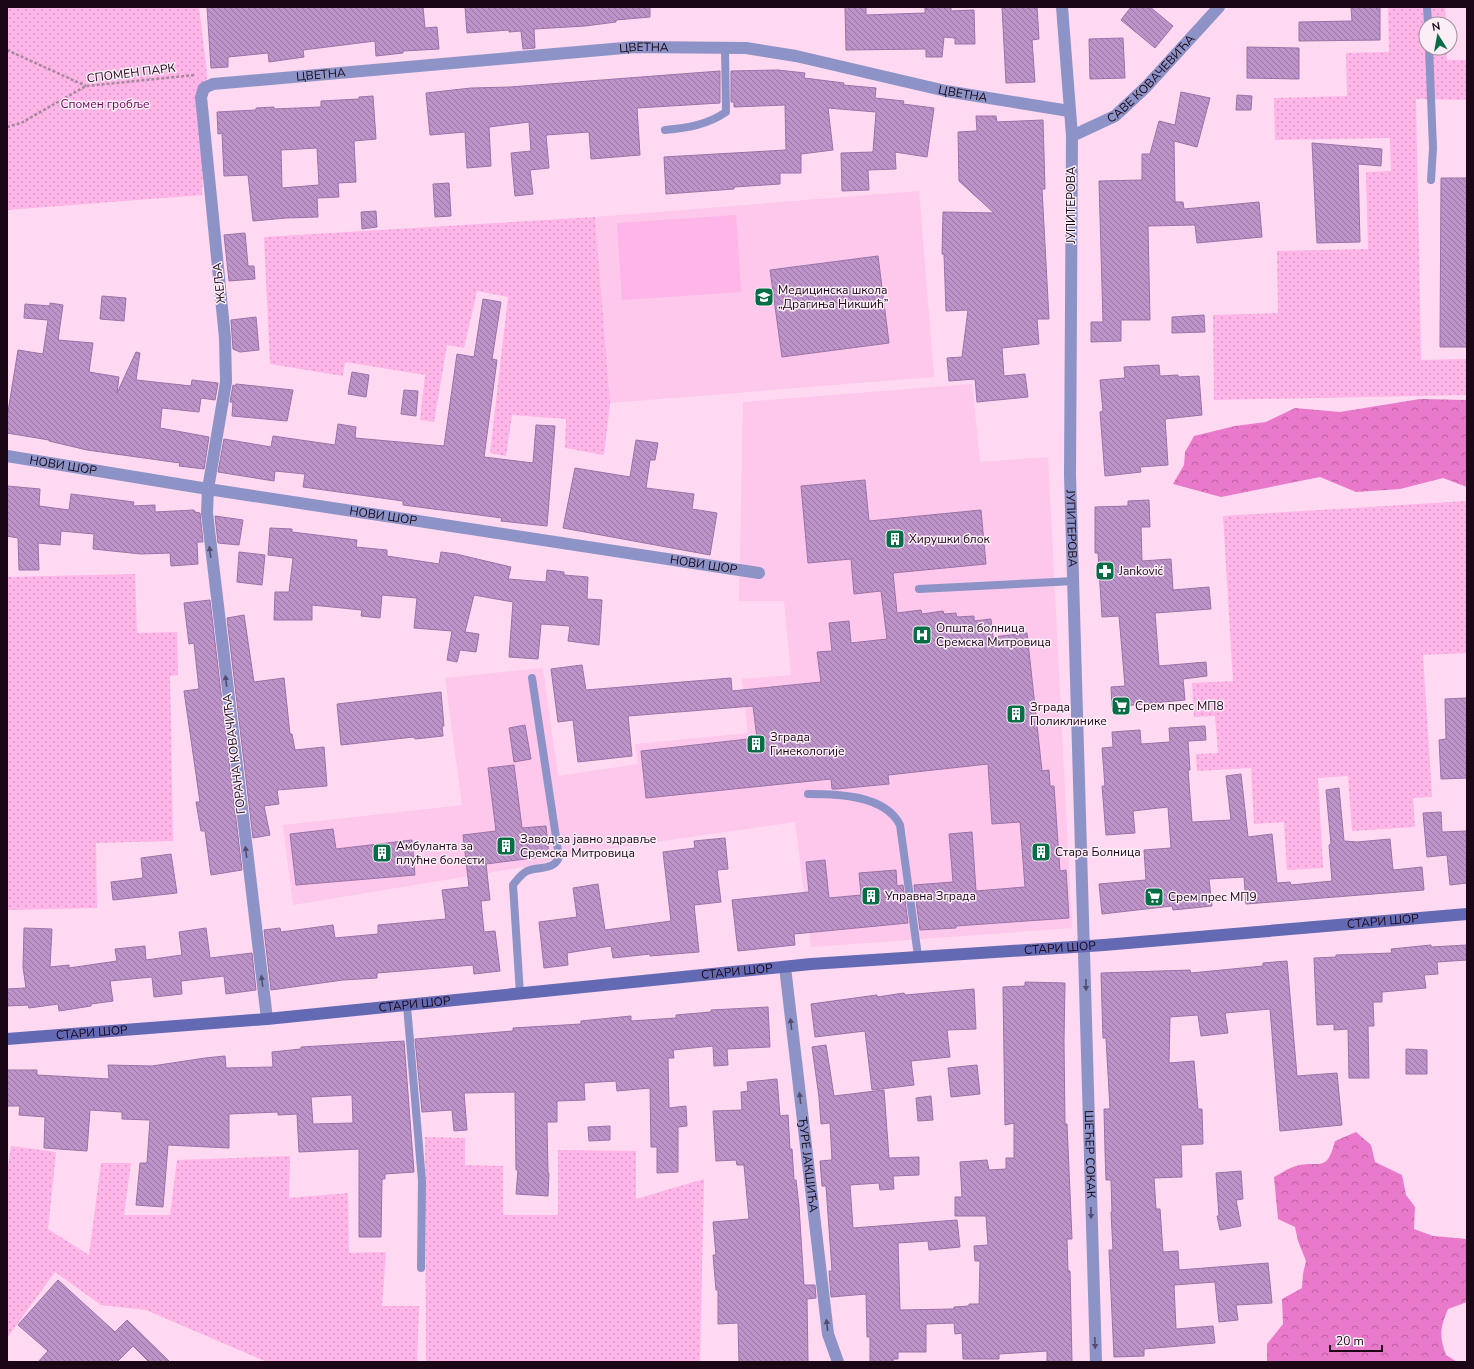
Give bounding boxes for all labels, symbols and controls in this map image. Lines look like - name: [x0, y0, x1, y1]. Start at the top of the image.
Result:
- north arrow: [1418, 16, 1458, 56]
- text: N: [1431, 19, 1442, 35]
- street label: САВЕ КОВАЧЕВИЋА: [1104, 31, 1198, 127]
- street label: ЦВЕТНА: [618, 39, 669, 56]
- street label: СПОМЕН ПАРК: [86, 60, 176, 86]
- street label: ЦВЕТНА: [296, 64, 347, 85]
- street label: ЦВЕТНА: [937, 81, 989, 106]
- park label: Спомен гробље: [60, 96, 150, 112]
- street label: ЈУПИТЕРОВА: [1063, 166, 1079, 245]
- street label: ЖЕЉА: [209, 262, 229, 304]
- place label: Медицинска школа „Драгиња Никшић”: [778, 282, 889, 312]
- school or university icon: Медицинска школа „Драгиња Никшић”: [753, 286, 775, 308]
- street label: НОВИ ШОР: [28, 452, 98, 479]
- street label: ЈУПИТЕРОВА: [1062, 489, 1081, 568]
- street label: НОВИ ШОР: [348, 503, 418, 529]
- building icon: Хирушки блок: [884, 528, 906, 550]
- place label: Хирушки блок: [909, 531, 990, 547]
- one-way arrow: [207, 546, 213, 558]
- street label: НОВИ ШОР: [669, 552, 739, 578]
- pharmacy icon: Janković: [1094, 560, 1116, 582]
- place label: Janković: [1118, 563, 1163, 579]
- place label: Општа болница Сремска Митровица: [936, 620, 1051, 650]
- hospital icon: Општа болница Сремска Митровица: [911, 624, 933, 646]
- one-way arrow: [222, 675, 229, 687]
- street label: ГОРАНА КОВАЧИЋА: [219, 693, 249, 815]
- supermarket icon: Срем прес МП8: [1110, 695, 1132, 717]
- place label: Срем прес МП8: [1135, 698, 1224, 714]
- place label: Зграда Поликлинике: [1030, 699, 1107, 729]
- building icon: Зграда Поликлинике: [1005, 703, 1027, 725]
- place label: Зграда Гинекологије: [770, 729, 844, 759]
- building icon: Зграда Гинекологије: [745, 733, 767, 755]
- place label: Завод за јавно здравље Сремска Митровица: [520, 831, 656, 861]
- building icon: Завод за јавно здравље Сремска Митровица: [495, 835, 517, 857]
- place label: Амбуланта за плућне болести: [396, 838, 485, 868]
- building icon: Стара Болница: [1030, 841, 1052, 863]
- building icon: Амбуланта за плућне болести: [371, 842, 393, 864]
- place label: Стара Болница: [1055, 844, 1141, 860]
- one-way arrow: [243, 845, 249, 858]
- building icon: Управна Зграда: [860, 885, 882, 907]
- supermarket icon: Срем прес МП9: [1143, 886, 1165, 908]
- place label: Управна Зграда: [884, 888, 976, 904]
- place label: Срем прес МП9: [1168, 889, 1257, 905]
- street label: СТАРИ ШОР: [1346, 910, 1420, 932]
- street label: СТАРИ ШОР: [1023, 938, 1097, 958]
- street label: СТАРИ ШОР: [700, 960, 774, 983]
- one-way arrow: [259, 974, 265, 987]
- one-way arrow: [1082, 979, 1089, 991]
- street label: СТАРИ ШОР: [378, 992, 452, 1016]
- one-way arrow: [788, 1018, 794, 1031]
- street label: СТАРИ ШОР: [55, 1022, 129, 1043]
- one-way arrow: [797, 1092, 803, 1104]
- street label: ШЕЋЕР СОКАК: [1081, 1110, 1099, 1199]
- street label: ЂУРЕ ЈАКШИЋА: [795, 1116, 822, 1213]
- one-way arrow: [1088, 1207, 1095, 1219]
- one-way arrow: [823, 1319, 830, 1331]
- scale bar: [1330, 1327, 1382, 1353]
- text: 20 m: [1336, 1333, 1364, 1349]
- one-way arrow: [1092, 1337, 1099, 1349]

